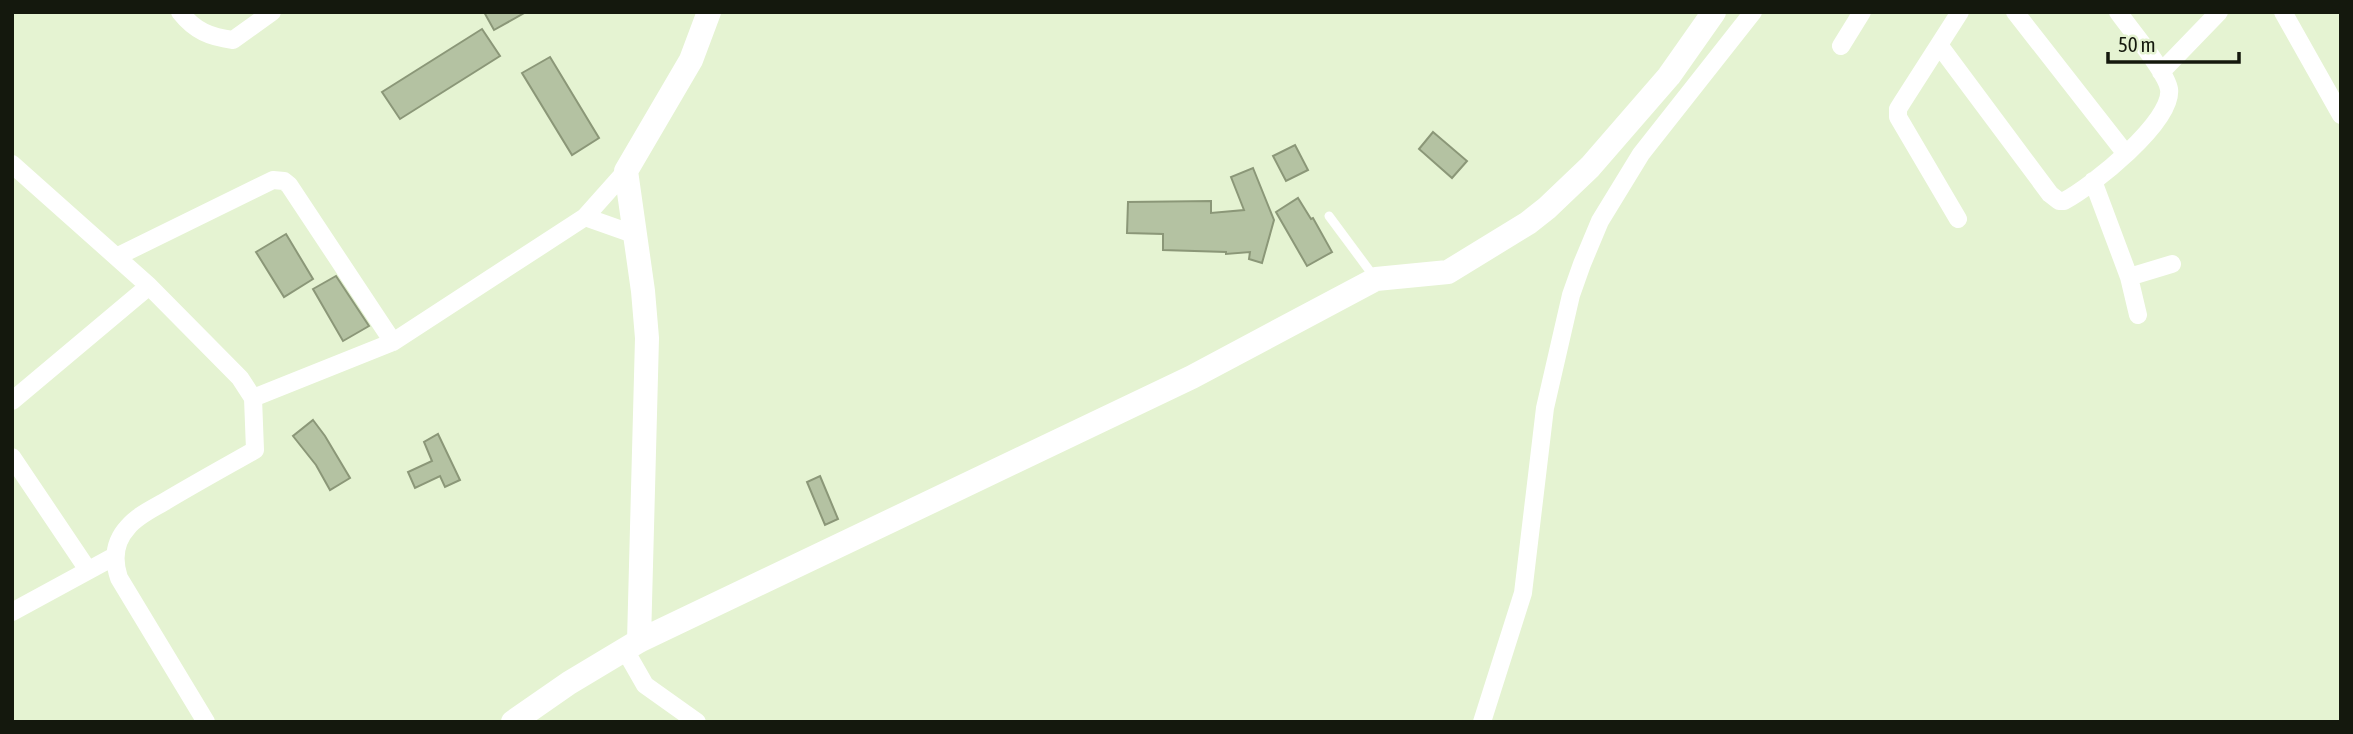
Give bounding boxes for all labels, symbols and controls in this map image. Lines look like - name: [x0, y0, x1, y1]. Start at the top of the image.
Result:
- scale bar: [2108, 21, 2239, 65]
- text: 50 m: [2118, 32, 2156, 56]

